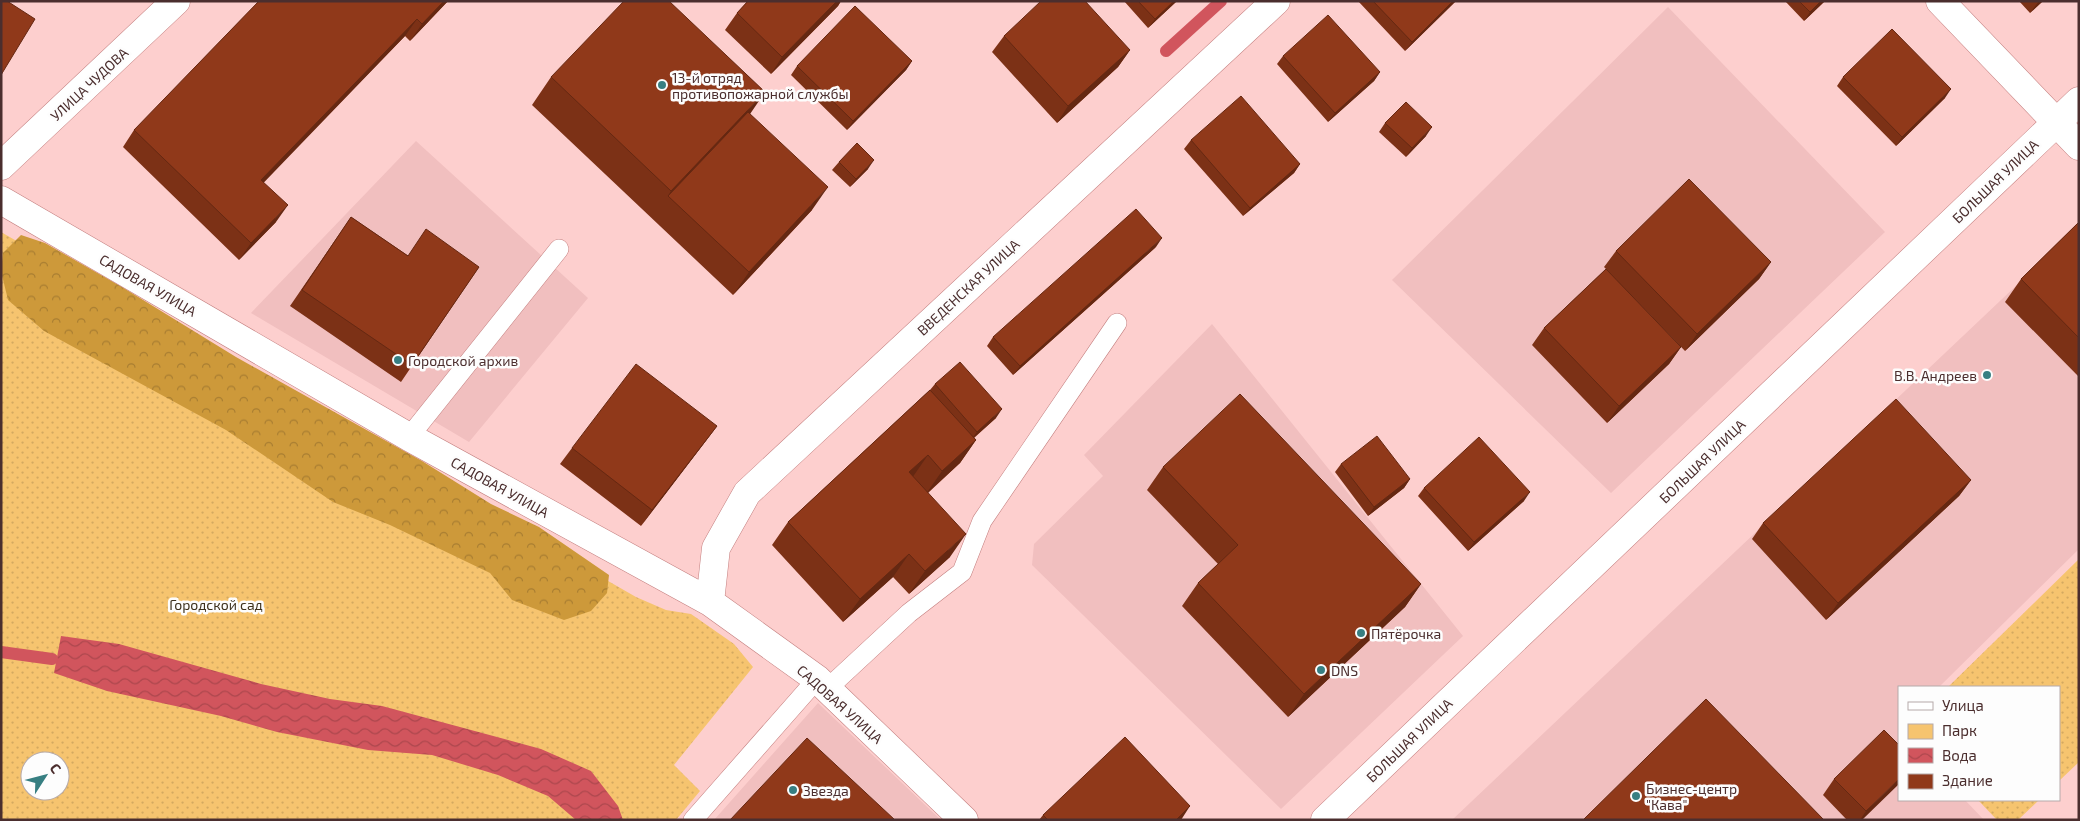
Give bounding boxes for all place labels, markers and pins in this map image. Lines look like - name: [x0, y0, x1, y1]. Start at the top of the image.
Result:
- place label: 13-й отряд противопожарной службы: [672, 69, 849, 102]
- marker: 13-й отряд противопожарной службы: [656, 79, 668, 91]
- place label: Городской архив: [408, 352, 518, 369]
- marker: Городской архив: [392, 354, 404, 366]
- place label: В.В. Андреев: [1894, 367, 1977, 384]
- marker: В.В. Андреев: [1981, 369, 1993, 381]
- place label: Пятёрочка: [1371, 625, 1441, 642]
- marker: Пятёрочка: [1355, 627, 1367, 639]
- place label: DNS: [1331, 662, 1358, 679]
- marker: DNS: [1315, 664, 1327, 676]
- place label: Бизнес-центр "Кава": [1646, 780, 1737, 813]
- place label: Звезда: [803, 782, 849, 799]
- marker: Звезда: [787, 784, 799, 796]
- marker: Бизнес-центр "Кава": [1630, 790, 1642, 802]

